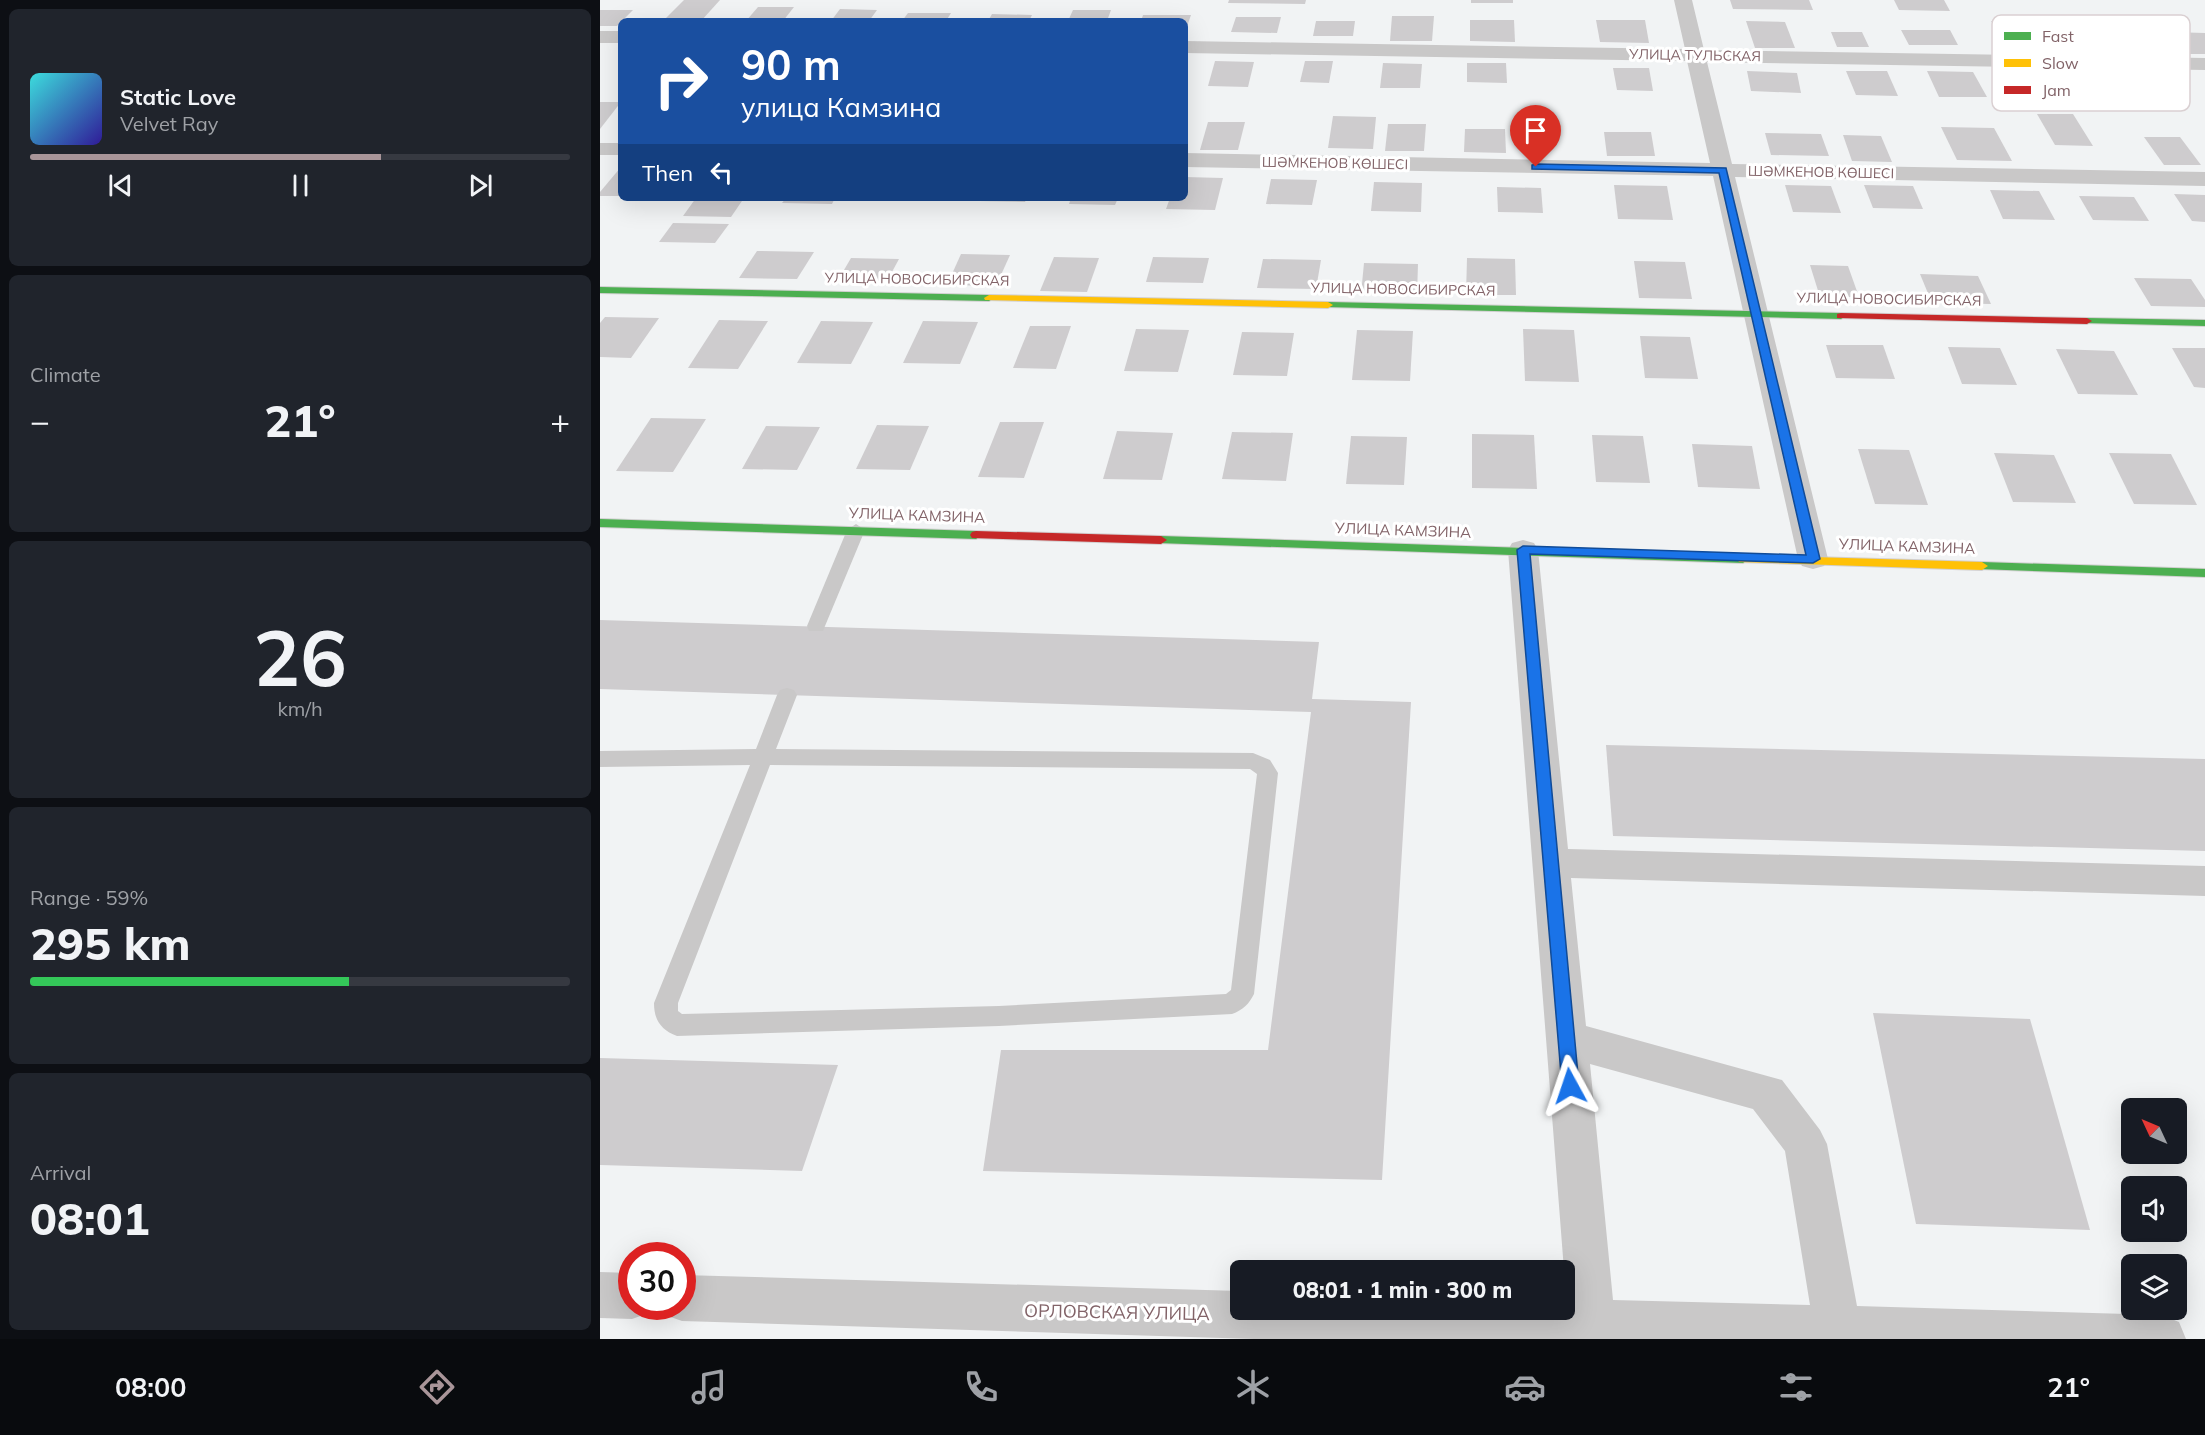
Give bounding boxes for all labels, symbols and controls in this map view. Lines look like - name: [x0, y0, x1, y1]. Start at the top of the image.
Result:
- legend: [1992, 15, 2190, 111]
- text: Fast: [2042, 26, 2074, 46]
- text: 90 m: [741, 38, 841, 91]
- icon: right: [642, 42, 720, 120]
- street label: УЛИЦА ТУЛЬСКАЯ: [1628, 45, 1761, 65]
- text: Slow: [2042, 53, 2079, 73]
- text: Jam: [2042, 80, 2071, 100]
- text: Static Love: [120, 83, 236, 111]
- text: улица Камзина: [741, 90, 942, 124]
- pin: [1510, 105, 1561, 167]
- text: Velvet Ray: [120, 111, 218, 136]
- icon: arrive: [1519, 114, 1552, 147]
- street label: ШӘМКЕНОВ КӨШЕСІ: [1262, 153, 1408, 173]
- icon: left: [705, 156, 738, 189]
- text: Then: [642, 159, 693, 187]
- street label: ШӘМКЕНОВ КӨШЕСІ: [1748, 162, 1894, 182]
- icon: previous: [104, 169, 137, 202]
- icon: pause: [284, 169, 317, 202]
- icon: next: [464, 169, 497, 202]
- street label: УЛИЦА НОВОСИБИРСКАЯ: [823, 268, 1010, 290]
- street label: УЛИЦА НОВОСИБИРСКАЯ: [1309, 278, 1496, 300]
- street label: УЛИЦА НОВОСИБИРСКАЯ: [1795, 288, 1982, 310]
- text: Climate: [30, 362, 101, 387]
- text: 21°: [264, 392, 336, 448]
- text: −: [30, 400, 50, 441]
- text: +: [550, 400, 570, 441]
- street label: УЛИЦА КАМЗИНА: [847, 503, 986, 527]
- street label: УЛИЦА КАМЗИНА: [1333, 518, 1472, 542]
- street label: УЛИЦА КАМЗИНА: [1837, 534, 1976, 558]
- text: 26: [253, 608, 347, 706]
- text: km/h: [277, 696, 323, 721]
- text: Range · 59%: [30, 885, 148, 910]
- text: 295 km: [30, 915, 191, 971]
- position arrow: [1538, 1054, 1602, 1118]
- north arrow: [2121, 1098, 2187, 1164]
- map controls: [2121, 1098, 2187, 1320]
- text: Arrival: [30, 1160, 91, 1185]
- button: sound: [2121, 1176, 2187, 1242]
- text: 08:01: [30, 1190, 150, 1246]
- speed limit sign: 30: [618, 1242, 696, 1320]
- button: layers: [2121, 1254, 2187, 1320]
- text: 08:01 · 1 min · 300 m: [1293, 1276, 1512, 1304]
- street label: ОРЛОВСКАЯ УЛИЦА: [1024, 1299, 1210, 1325]
- icon: directions: [416, 1366, 458, 1408]
- icon: music: [688, 1366, 730, 1408]
- icon: phone: [960, 1366, 1002, 1408]
- icon: climate: [1232, 1366, 1274, 1408]
- icon: car: [1504, 1366, 1546, 1408]
- icon: filters: [1775, 1366, 1817, 1408]
- text: 08:00: [115, 1370, 186, 1404]
- text: 21°: [2047, 1370, 2090, 1404]

